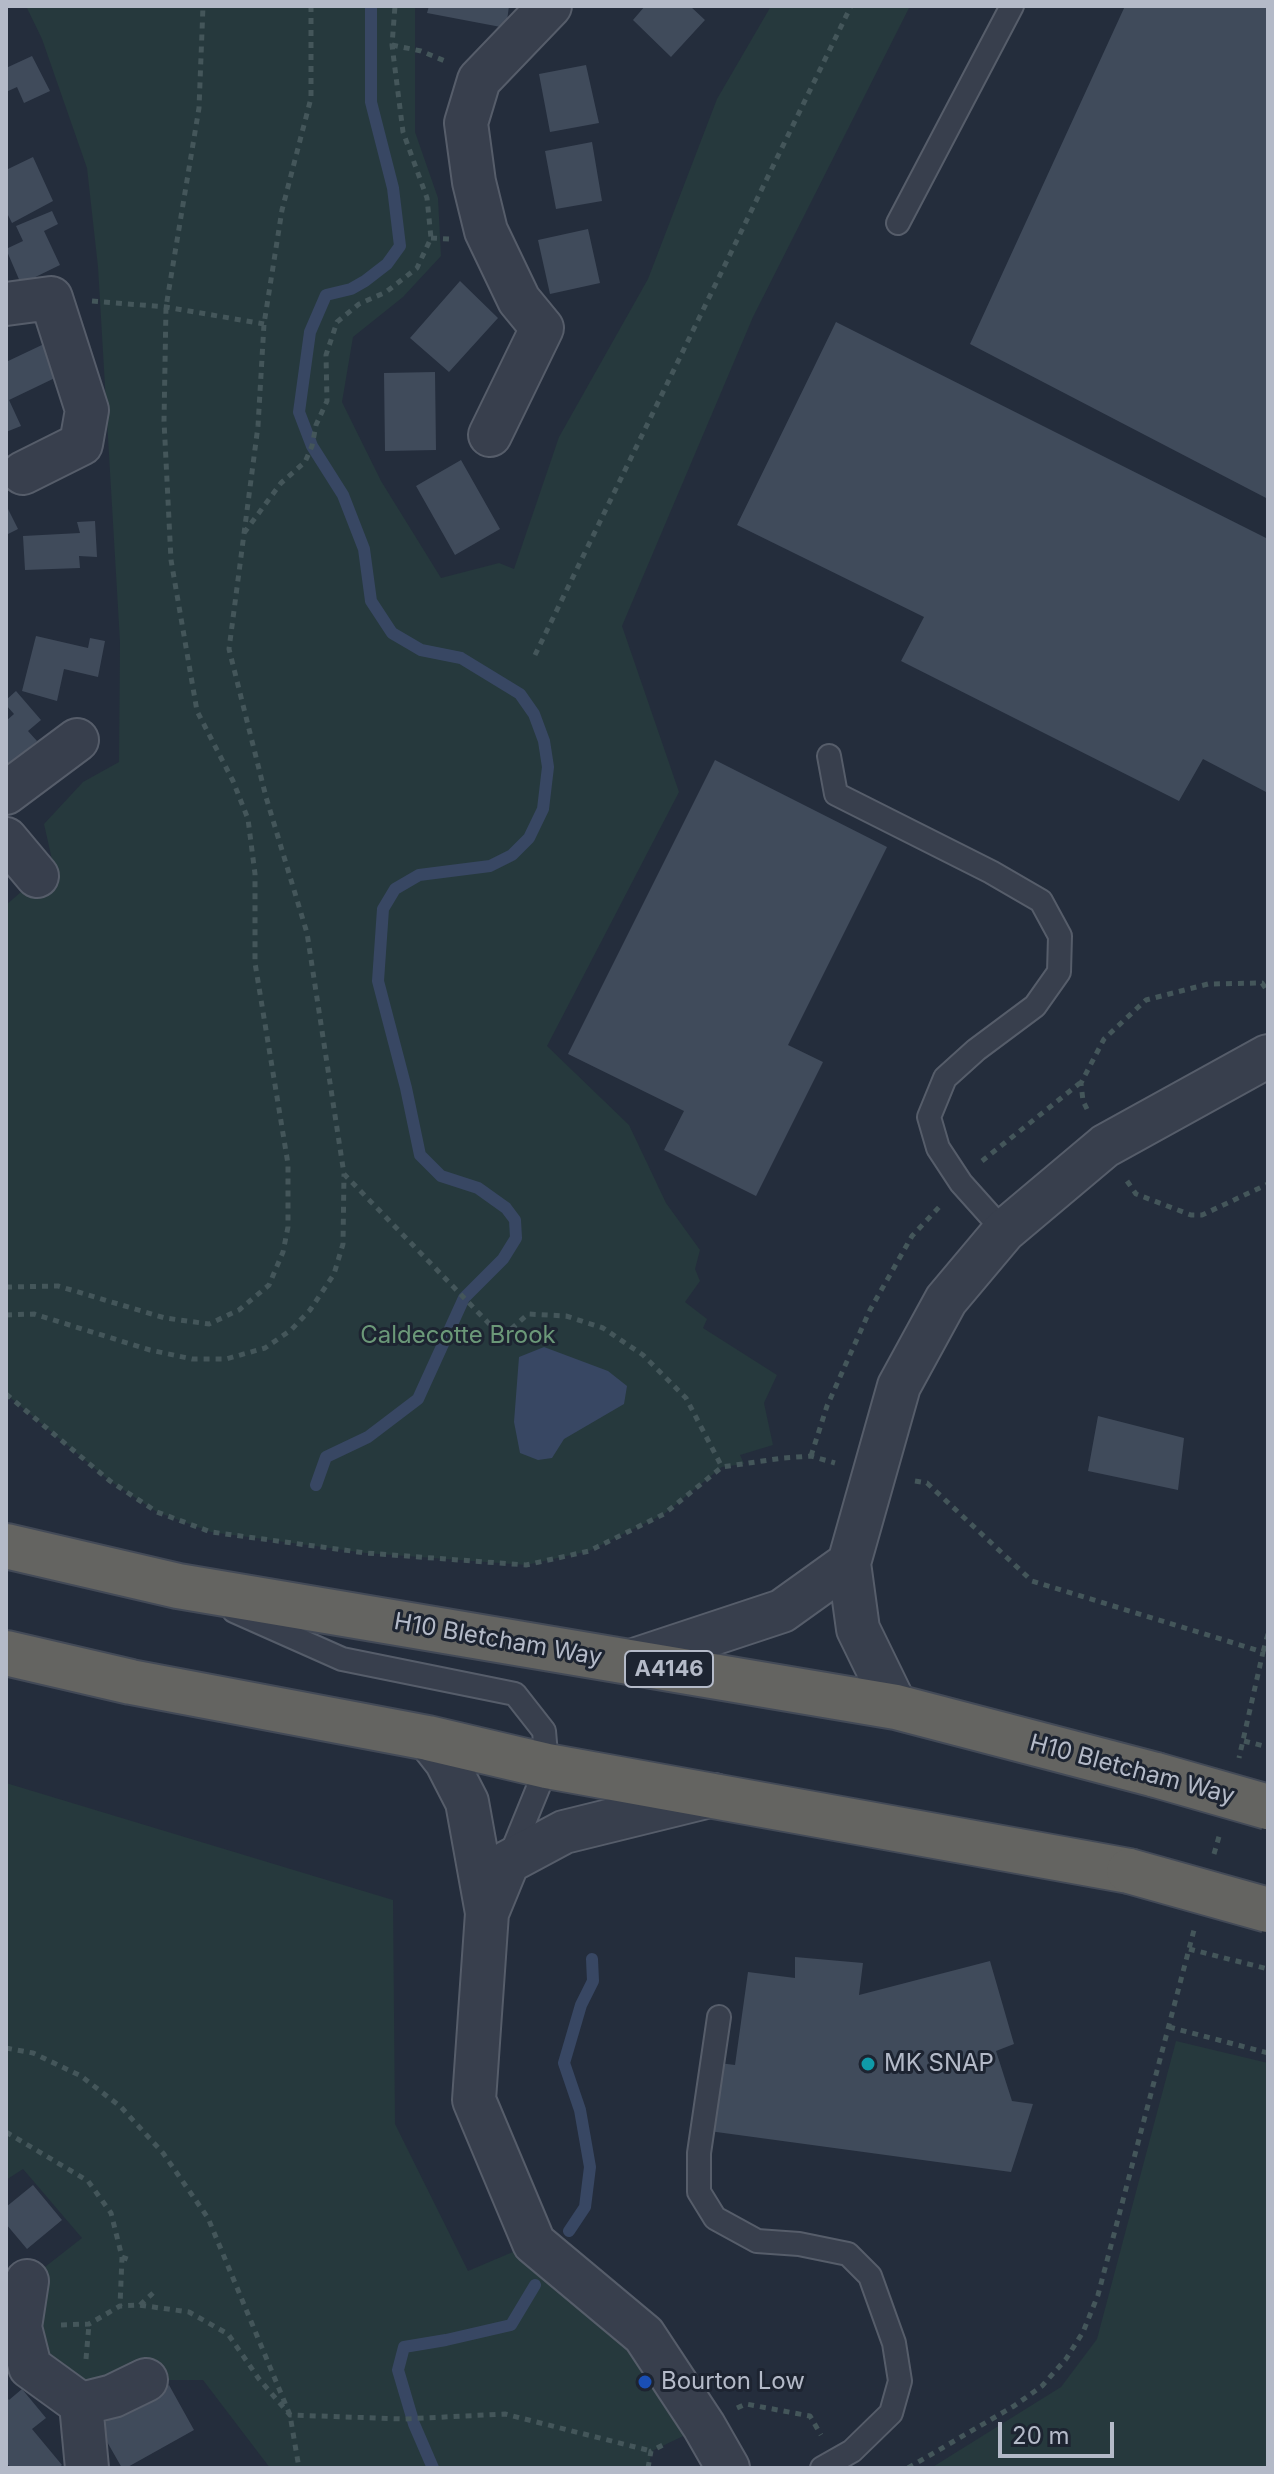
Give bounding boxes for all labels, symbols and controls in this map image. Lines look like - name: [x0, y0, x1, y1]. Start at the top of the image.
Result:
- park label: Caldecotte Brook: [360, 1322, 556, 1350]
- street label: H10 Bletcham Way: [392, 1608, 604, 1672]
- road number: A4146: [625, 1651, 713, 1687]
- street label: H10 Bletcham Way: [1026, 1729, 1238, 1811]
- place label: MK SNAP: [884, 2050, 994, 2078]
- marker: MK SNAP: [859, 2055, 877, 2073]
- place label: Bourton Low: [661, 2368, 805, 2396]
- marker: Bourton Low: [636, 2373, 654, 2391]
- scale bar: [1002, 2406, 1118, 2456]
- text: 20 m: [1012, 2421, 1070, 2450]

